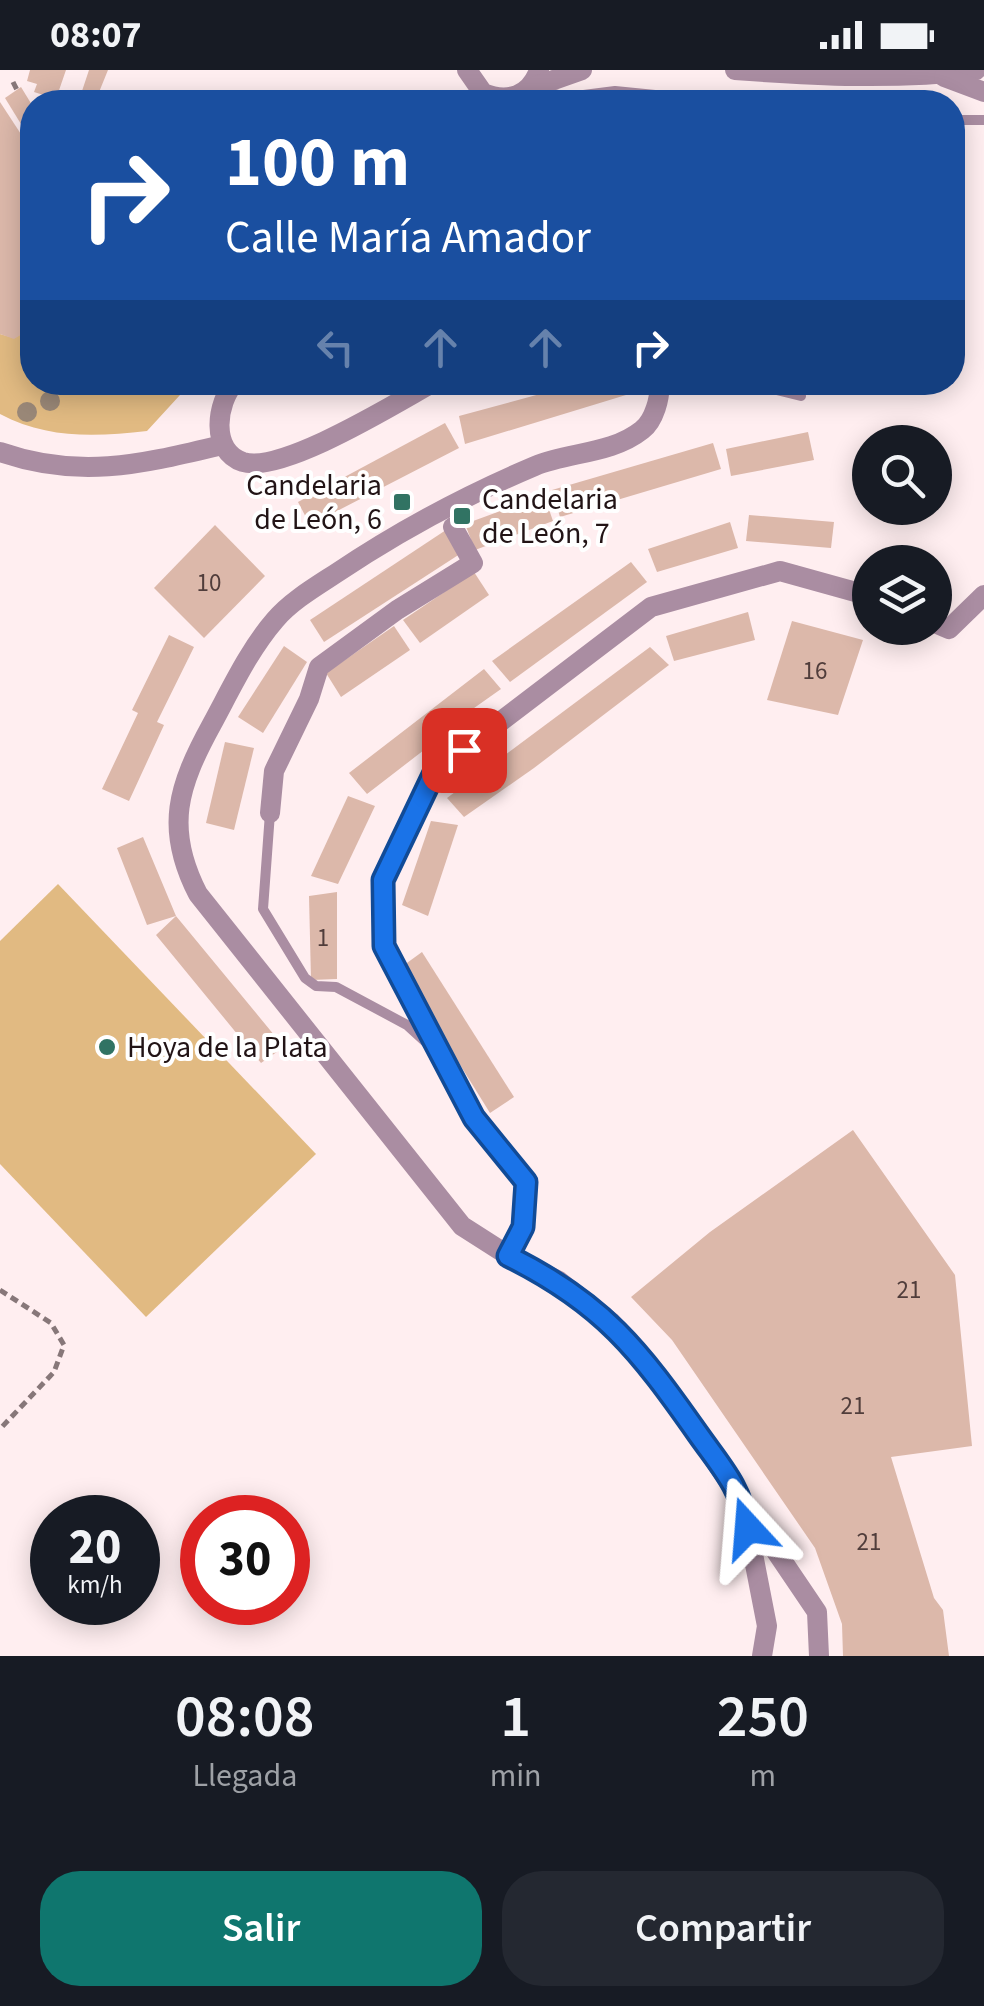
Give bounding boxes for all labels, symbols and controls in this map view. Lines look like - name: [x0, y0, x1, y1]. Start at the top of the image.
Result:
- text: 08:07: [50, 8, 142, 62]
- text: 100 m: [225, 113, 410, 213]
- icon: right: [60, 130, 190, 260]
- text: Calle María Amador: [225, 206, 591, 270]
- icon: left: [308, 320, 363, 375]
- icon: ahead: [413, 320, 468, 375]
- icon: ahead: [518, 320, 573, 375]
- icon: right: [623, 320, 678, 375]
- map controls: [852, 425, 952, 645]
- button: search: [852, 425, 952, 525]
- place label: Candelaria de León, 6: [246, 464, 382, 541]
- place label: Candelaria de León, 7: [482, 478, 618, 555]
- marker: Candelaria de León, 6: [391, 491, 413, 513]
- marker: Candelaria de León, 7: [451, 505, 473, 527]
- button: layers: [852, 545, 952, 645]
- house number: 10: [197, 565, 221, 601]
- house number: 16: [803, 653, 827, 689]
- pin: [422, 708, 507, 793]
- icon: arrive: [437, 723, 492, 778]
- house number: 1: [317, 920, 329, 956]
- place label: Hoya de la Plata: [127, 1026, 328, 1069]
- marker: Hoya de la Plata: [96, 1036, 118, 1058]
- house number: 21: [897, 1272, 921, 1308]
- house number: 21: [841, 1388, 865, 1424]
- position arrow: [696, 1476, 800, 1580]
- speed limit sign: 30: [180, 1495, 310, 1625]
- text: 20: [69, 1512, 121, 1583]
- house number: 21: [857, 1524, 881, 1560]
- text: km/h: [67, 1567, 123, 1603]
- text: 08:08: [175, 1675, 315, 1760]
- text: 1: [500, 1675, 531, 1760]
- text: 250: [717, 1675, 809, 1760]
- text: Llegada: [192, 1753, 297, 1799]
- text: min: [490, 1753, 542, 1799]
- text: m: [750, 1753, 776, 1799]
- button: Salir: [40, 1871, 482, 1986]
- button: Compartir: [502, 1871, 944, 1986]

